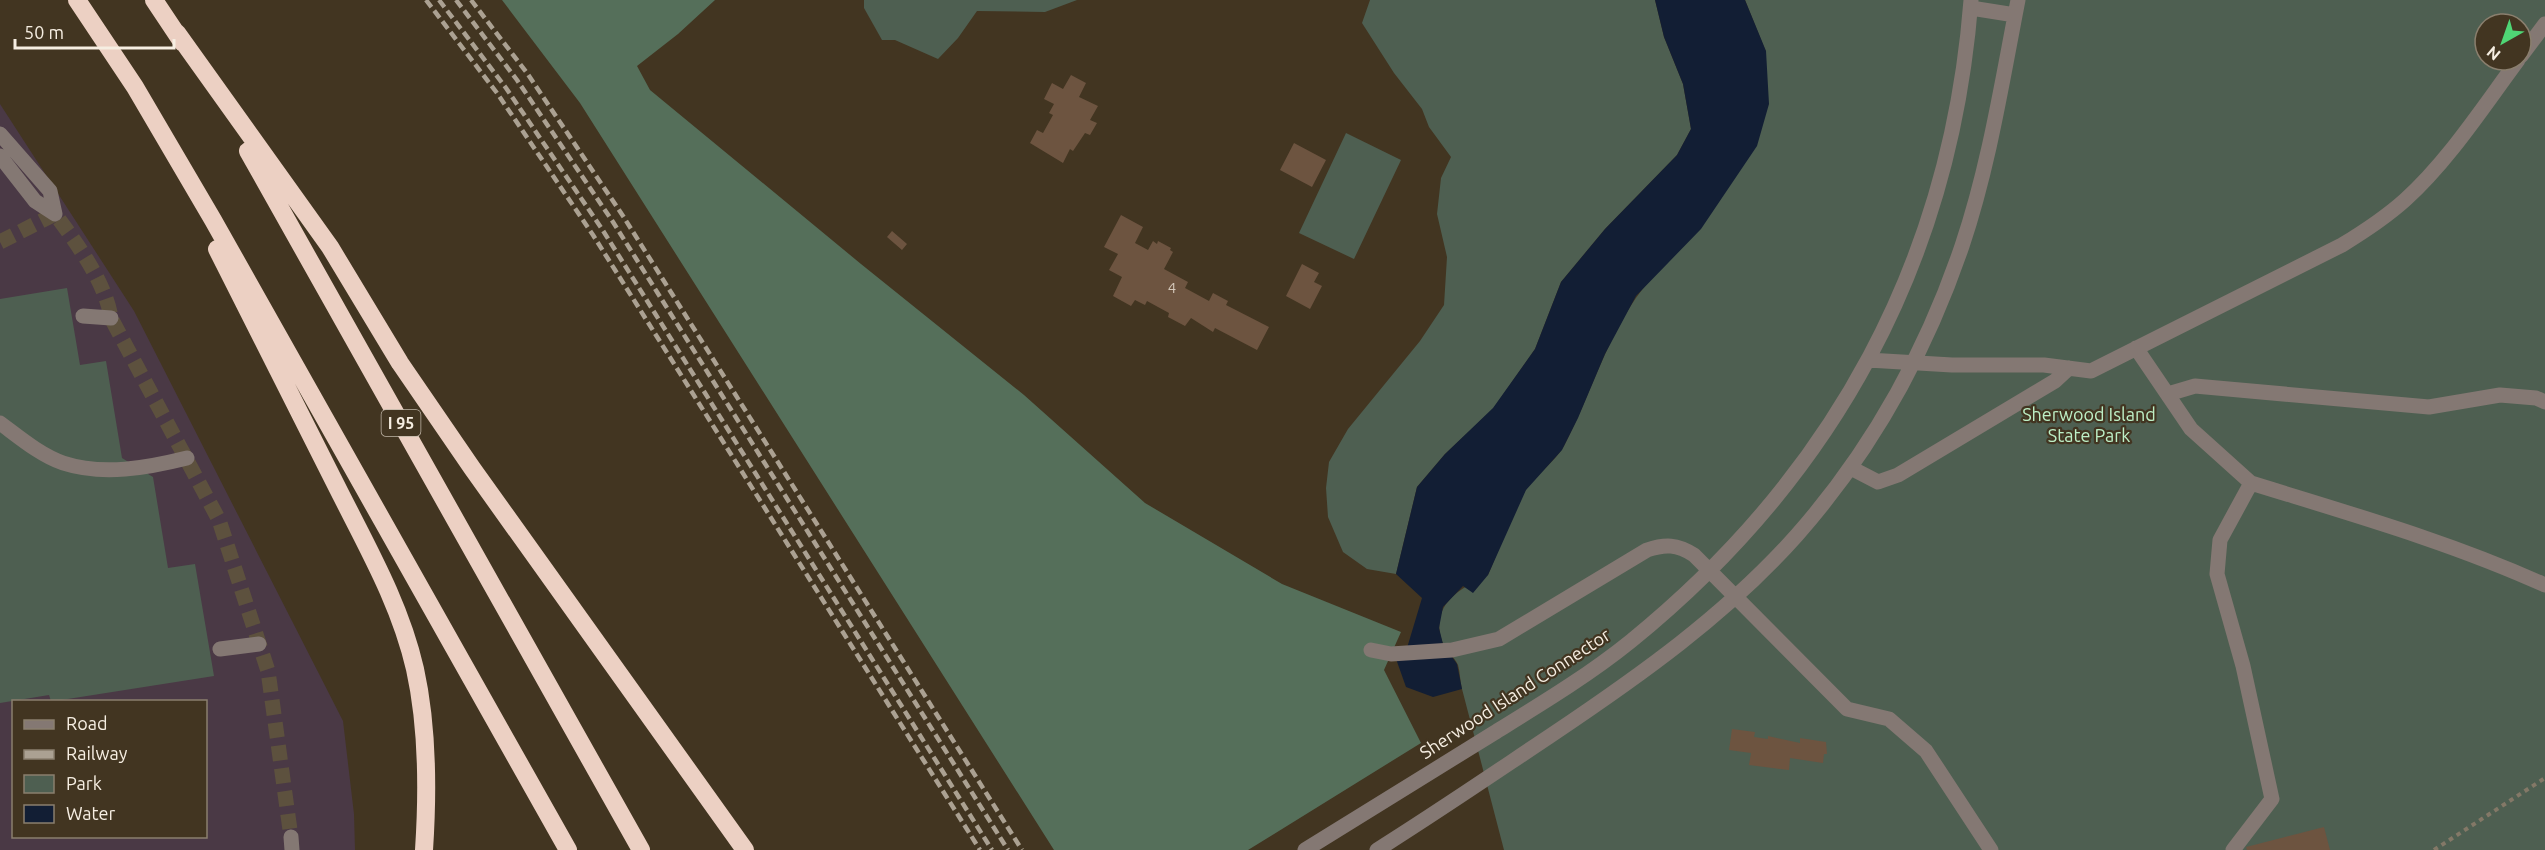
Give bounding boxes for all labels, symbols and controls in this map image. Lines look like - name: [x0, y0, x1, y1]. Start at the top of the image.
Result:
- scale bar: [15, 12, 174, 50]
- north arrow: [2473, 12, 2533, 72]
- text: 50 m: [24, 22, 64, 42]
- text: N: [2483, 43, 2504, 64]
- house number: 4: [1168, 279, 1176, 296]
- park label: Sherwood Island State Park: [2022, 404, 2156, 445]
- road number: I 95: [382, 410, 420, 436]
- street label: Sherwood Island Connector: [1416, 624, 1613, 762]
- legend: [12, 700, 207, 838]
- text: Road: [66, 713, 108, 733]
- text: Railway: [66, 743, 128, 763]
- text: Park: [66, 773, 102, 793]
- text: Water: [66, 803, 116, 823]

